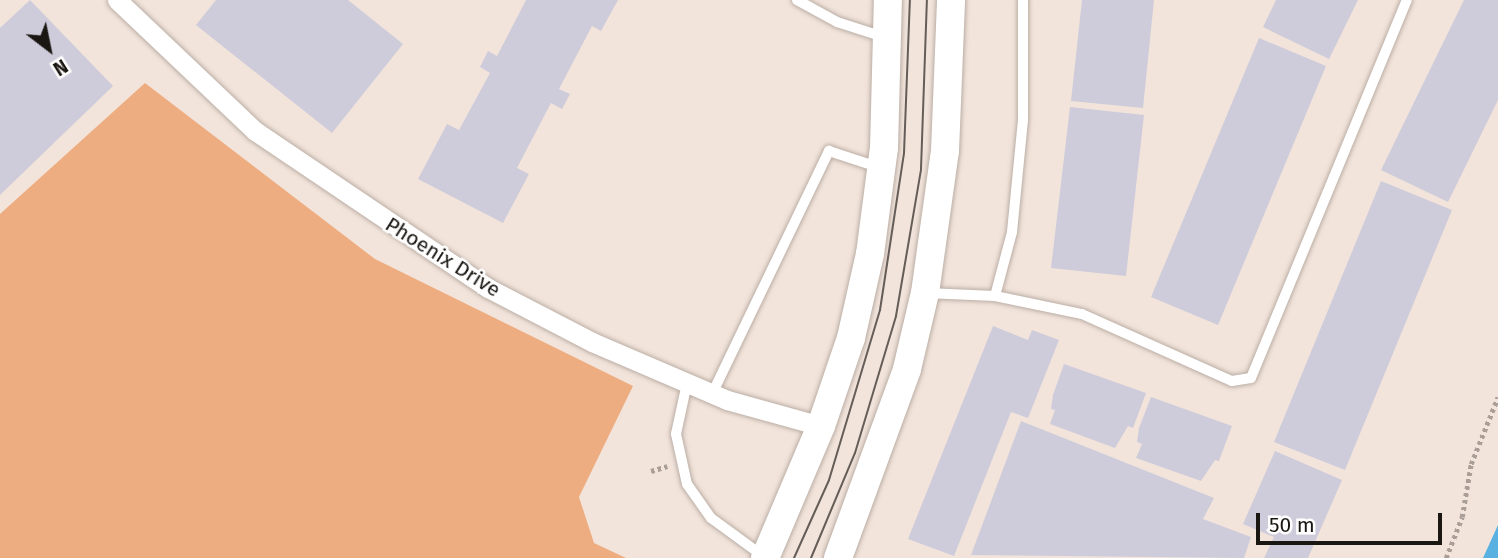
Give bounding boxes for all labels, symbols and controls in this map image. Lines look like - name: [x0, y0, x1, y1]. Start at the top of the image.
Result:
- north arrow: [14, 14, 84, 84]
- text: N: [49, 54, 72, 80]
- street label: Phoenix Drive: [381, 212, 505, 302]
- scale bar: [1260, 498, 1446, 542]
- text: 50 m: [1269, 512, 1315, 538]

